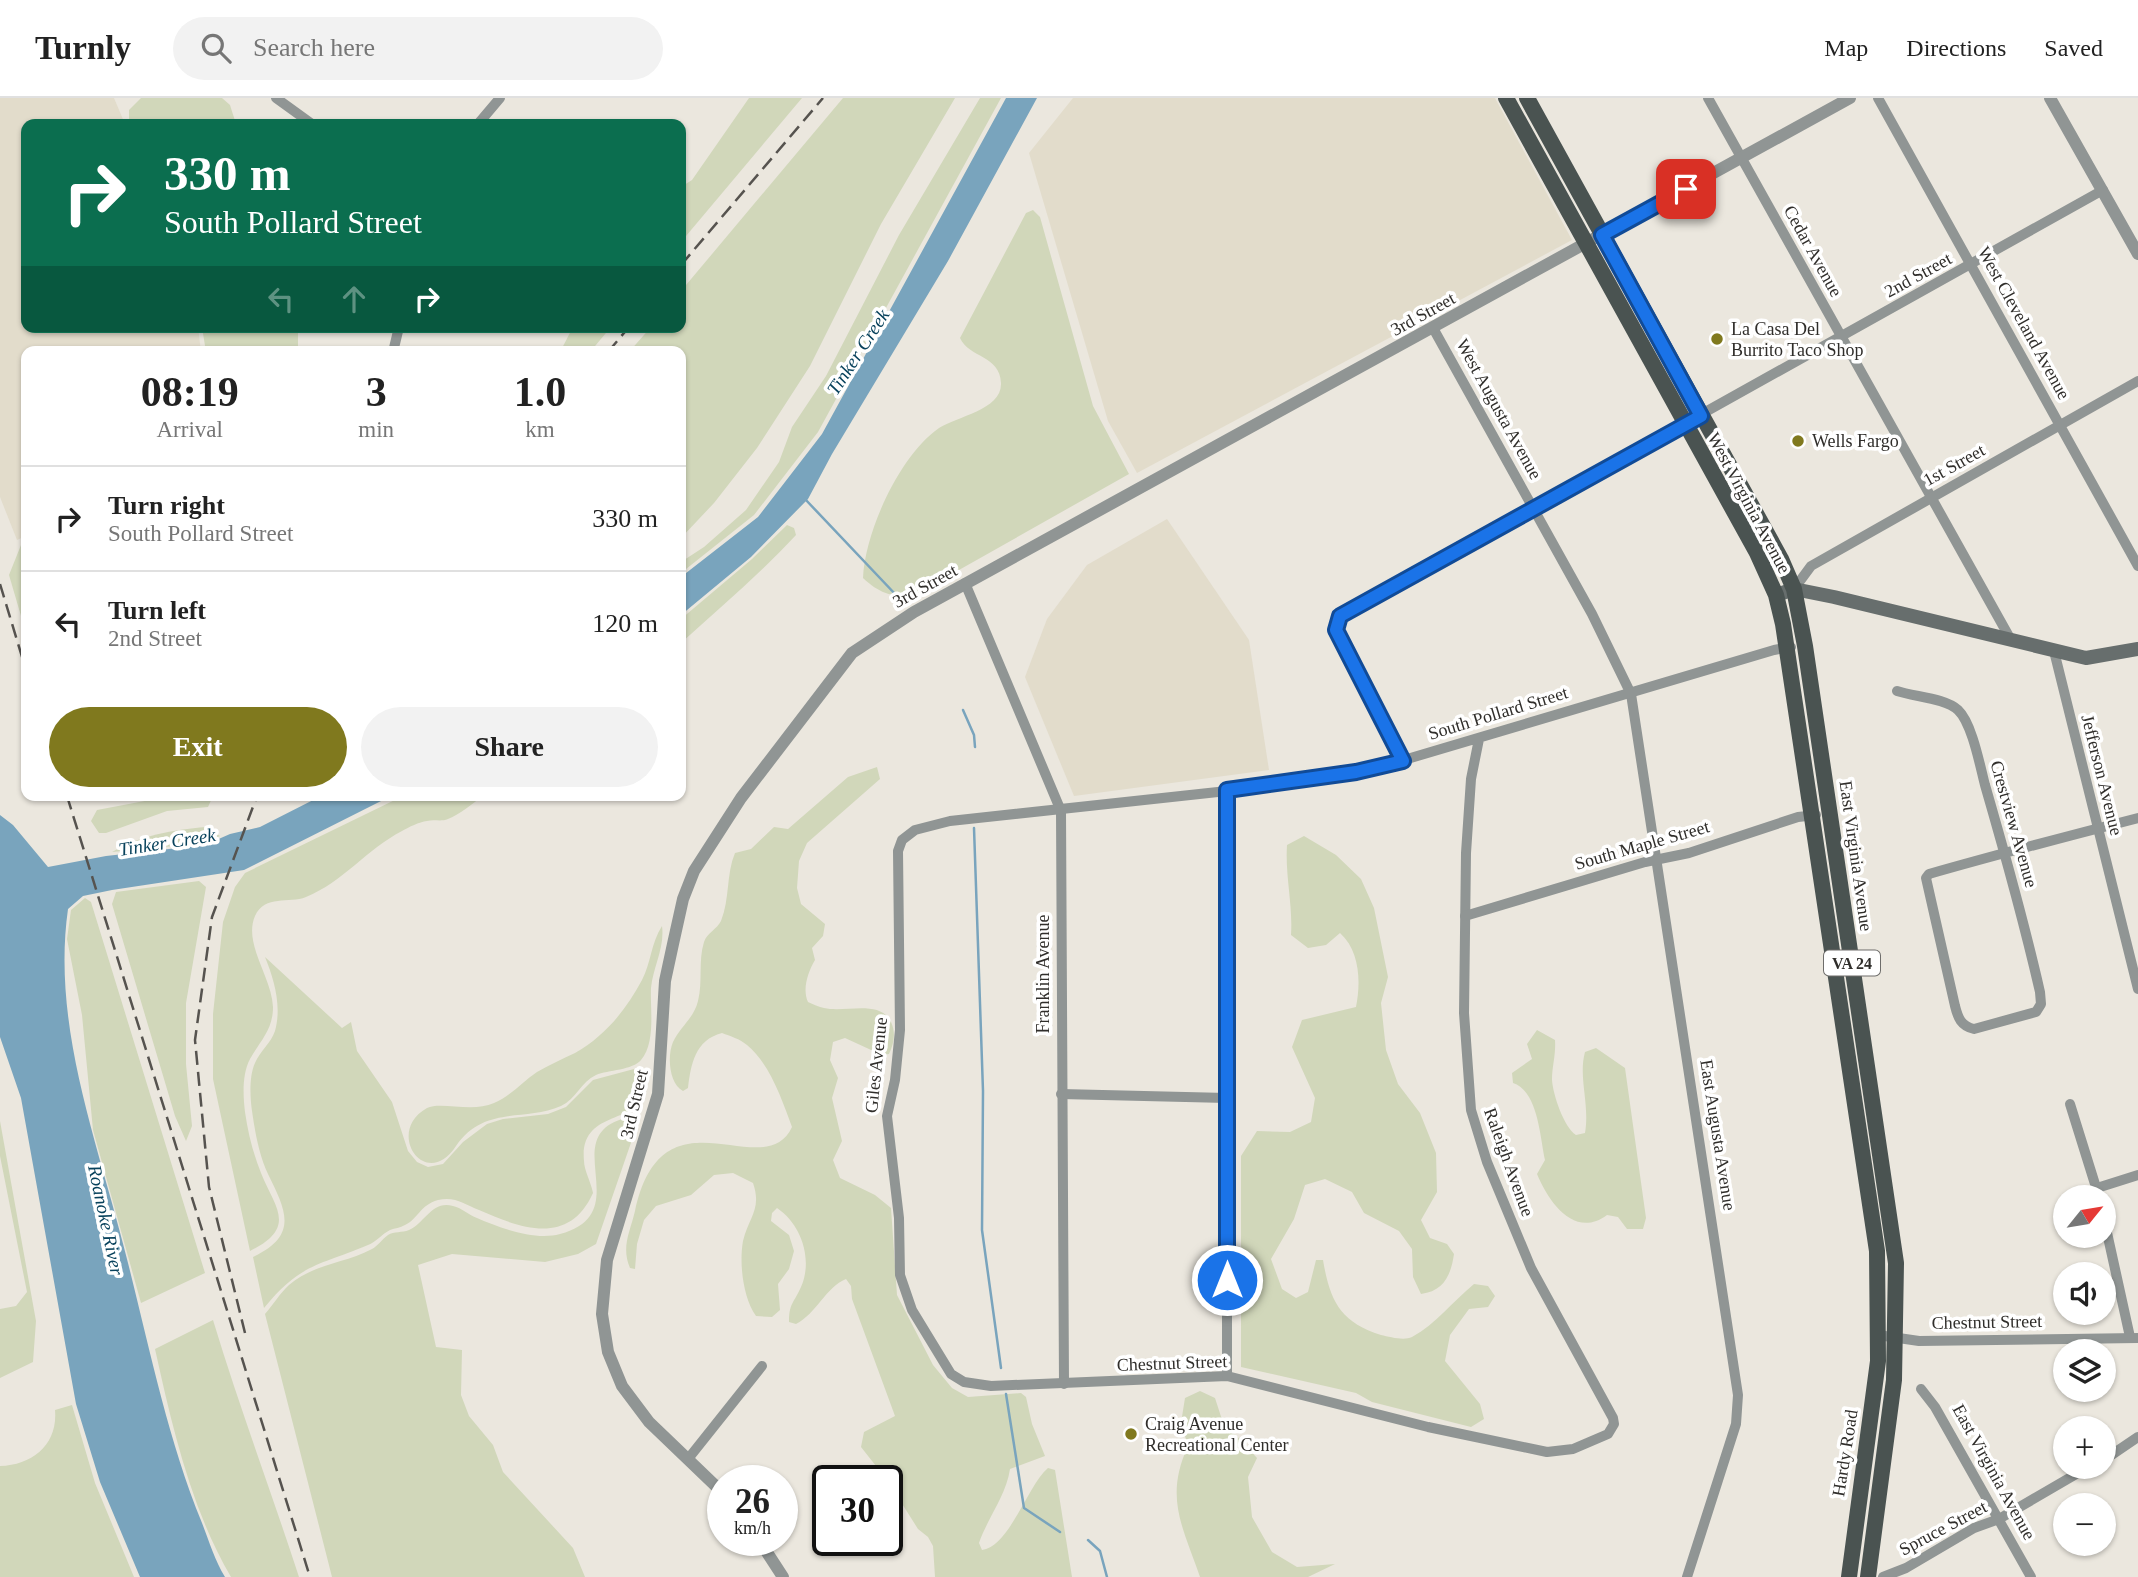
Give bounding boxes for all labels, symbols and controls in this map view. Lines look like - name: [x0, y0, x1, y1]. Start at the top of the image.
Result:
- search box: [173, 17, 663, 80]
- icon: search: [197, 29, 235, 67]
- text: Turnly: [35, 30, 131, 66]
- text: Search here: [253, 33, 375, 62]
- text: Map: [1824, 35, 1868, 61]
- text: Directions: [1906, 35, 2006, 61]
- text: Saved: [2044, 35, 2103, 61]
- text: 330 m: [164, 146, 291, 201]
- icon: right: [49, 147, 140, 238]
- pin: [1656, 159, 1716, 219]
- icon: arrive: [1667, 170, 1705, 208]
- street label: Cedar Avenue: [1780, 202, 1846, 300]
- text: South Pollard Street: [164, 204, 422, 240]
- street label: West Cleveland Avenue: [1974, 243, 2074, 403]
- street label: 2nd Street: [1881, 248, 1955, 302]
- icon: left: [262, 280, 300, 318]
- icon: ahead: [335, 280, 373, 318]
- icon: right: [408, 280, 446, 318]
- street label: 3rd Street: [1387, 288, 1459, 340]
- water label: Tinker Creek: [823, 305, 894, 399]
- place label: La Casa Del Burrito Taco Shop: [1731, 319, 1863, 360]
- marker: La Casa Del Burrito Taco Shop: [1709, 331, 1725, 347]
- street label: West Augusta Avenue: [1452, 335, 1546, 483]
- text: 08:19: [141, 369, 239, 415]
- text: 3: [366, 369, 387, 415]
- text: 1.0: [514, 369, 566, 415]
- text: Arrival: [156, 417, 223, 442]
- text: min: [358, 417, 394, 442]
- text: km: [525, 417, 555, 442]
- street label: West Virginia Avenue: [1703, 429, 1795, 577]
- place label: Wells Fargo: [1812, 431, 1899, 451]
- marker: Wells Fargo: [1790, 433, 1806, 449]
- street label: 1st Street: [1920, 440, 1988, 490]
- text: Turn right: [108, 491, 225, 520]
- icon: right: [49, 500, 87, 538]
- text: 330 m: [592, 504, 658, 533]
- text: South Pollard Street: [108, 521, 293, 546]
- street label: 3rd Street: [889, 560, 961, 612]
- text: Turn left: [108, 596, 206, 625]
- icon: left: [49, 605, 87, 643]
- text: 120 m: [592, 609, 658, 638]
- text: 2nd Street: [108, 626, 202, 651]
- street label: South Pollard Street: [1426, 682, 1570, 744]
- button: Exit: [49, 707, 347, 787]
- button: Share: [361, 707, 658, 787]
- street label: Jefferson Avenue: [2077, 713, 2127, 837]
- street label: Crestview Avenue: [1986, 758, 2042, 890]
- street label: East Virginia Avenue: [1836, 779, 1876, 933]
- street label: South Maple Street: [1572, 816, 1712, 874]
- water label: Tinker Creek: [117, 824, 218, 860]
- street label: Franklin Avenue: [1033, 914, 1053, 1034]
- road number: VA 24: [1824, 950, 1880, 976]
- street label: Giles Avenue: [861, 1016, 891, 1114]
- street label: East Augusta Avenue: [1696, 1058, 1740, 1212]
- street label: 3rd Street: [616, 1067, 652, 1141]
- street label: Raleigh Avenue: [1480, 1105, 1538, 1219]
- water label: Roanoke River: [84, 1162, 128, 1278]
- north arrow: [2053, 1185, 2116, 1248]
- map controls: [2053, 1185, 2116, 1556]
- position arrow: [1190, 1243, 1264, 1317]
- button: sound: [2053, 1262, 2116, 1325]
- street label: Chestnut Street: [1932, 1311, 2042, 1333]
- button: layers: [2053, 1339, 2116, 1402]
- street label: Chestnut Street: [1116, 1351, 1228, 1375]
- street label: East Virginia Avenue: [1948, 1401, 2040, 1543]
- street label: Hardy Road: [1828, 1408, 1862, 1498]
- place label: Craig Avenue Recreational Center: [1145, 1414, 1288, 1455]
- button: +: [2053, 1416, 2116, 1479]
- marker: Craig Avenue Recreational Center: [1123, 1426, 1139, 1442]
- speed limit sign: 30: [812, 1465, 903, 1556]
- text: 26: [735, 1482, 770, 1521]
- button: −: [2053, 1493, 2116, 1556]
- street label: Spruce Street: [1896, 1497, 1990, 1559]
- text: km/h: [734, 1518, 771, 1538]

